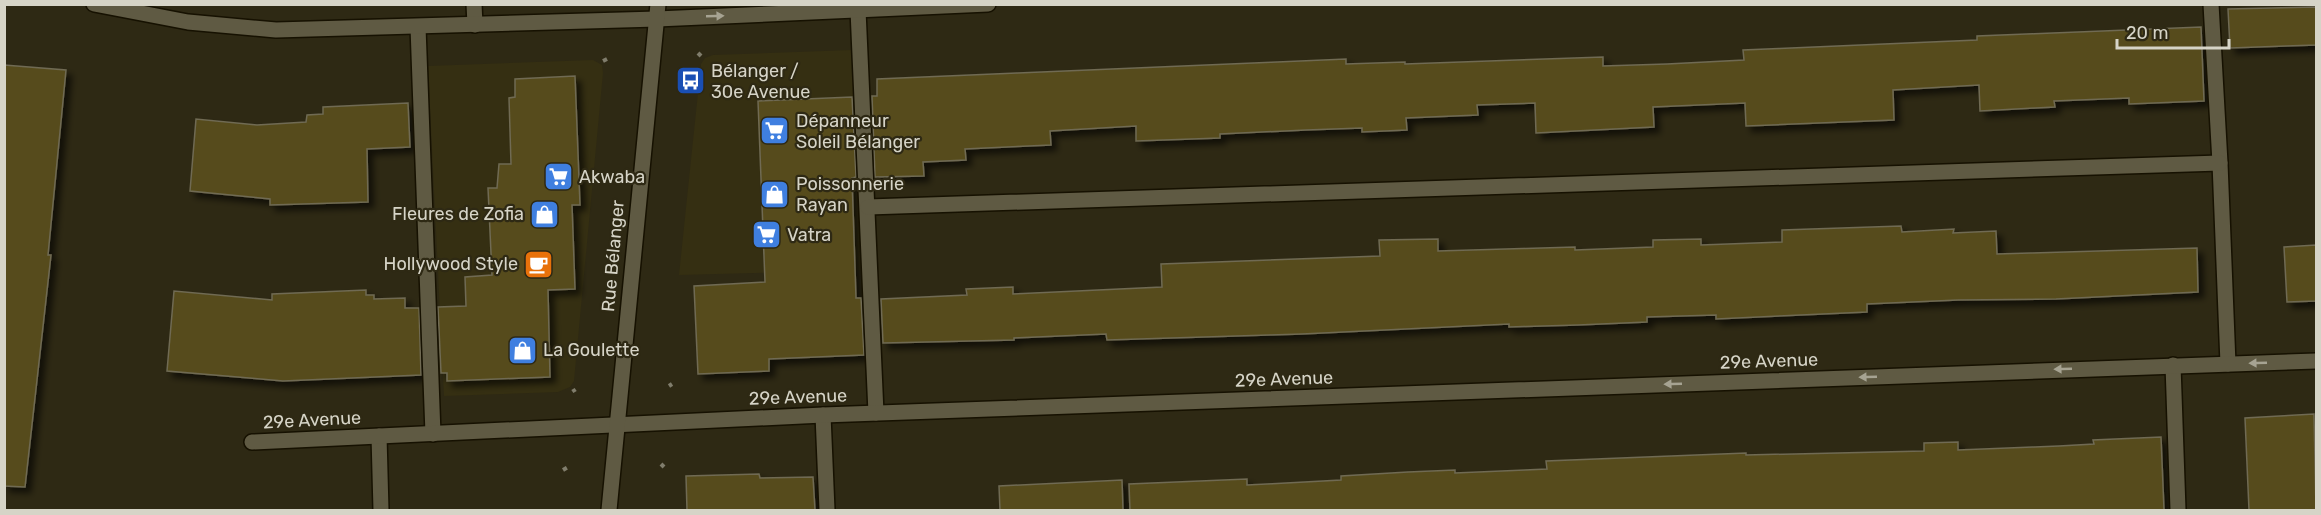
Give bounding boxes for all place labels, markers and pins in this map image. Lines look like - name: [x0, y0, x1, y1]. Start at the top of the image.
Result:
- place label: Bélanger / 30e Avenue: [711, 60, 810, 103]
- bus stop icon: Bélanger / 30e Avenue: [674, 65, 706, 97]
- place label: Dépanneur Soleil Bélanger: [796, 110, 920, 153]
- supermarket icon: Dépanneur Soleil Bélanger: [759, 115, 791, 147]
- supermarket icon: Akwaba: [542, 161, 574, 193]
- place label: Akwaba: [579, 166, 645, 188]
- place label: Poissonnerie Rayan: [796, 173, 904, 216]
- shop icon: Poissonnerie Rayan: [759, 178, 791, 210]
- shop icon: Fleures de Zofia: [529, 198, 561, 230]
- place label: Fleures de Zofia: [392, 203, 524, 225]
- supermarket icon: Vatra: [750, 219, 782, 251]
- place label: Vatra: [787, 224, 831, 246]
- cafe icon: Hollywood Style: [523, 248, 555, 280]
- place label: Hollywood Style: [384, 253, 518, 275]
- shop icon: La Goulette: [506, 334, 538, 366]
- place label: La Goulette: [543, 339, 639, 361]

